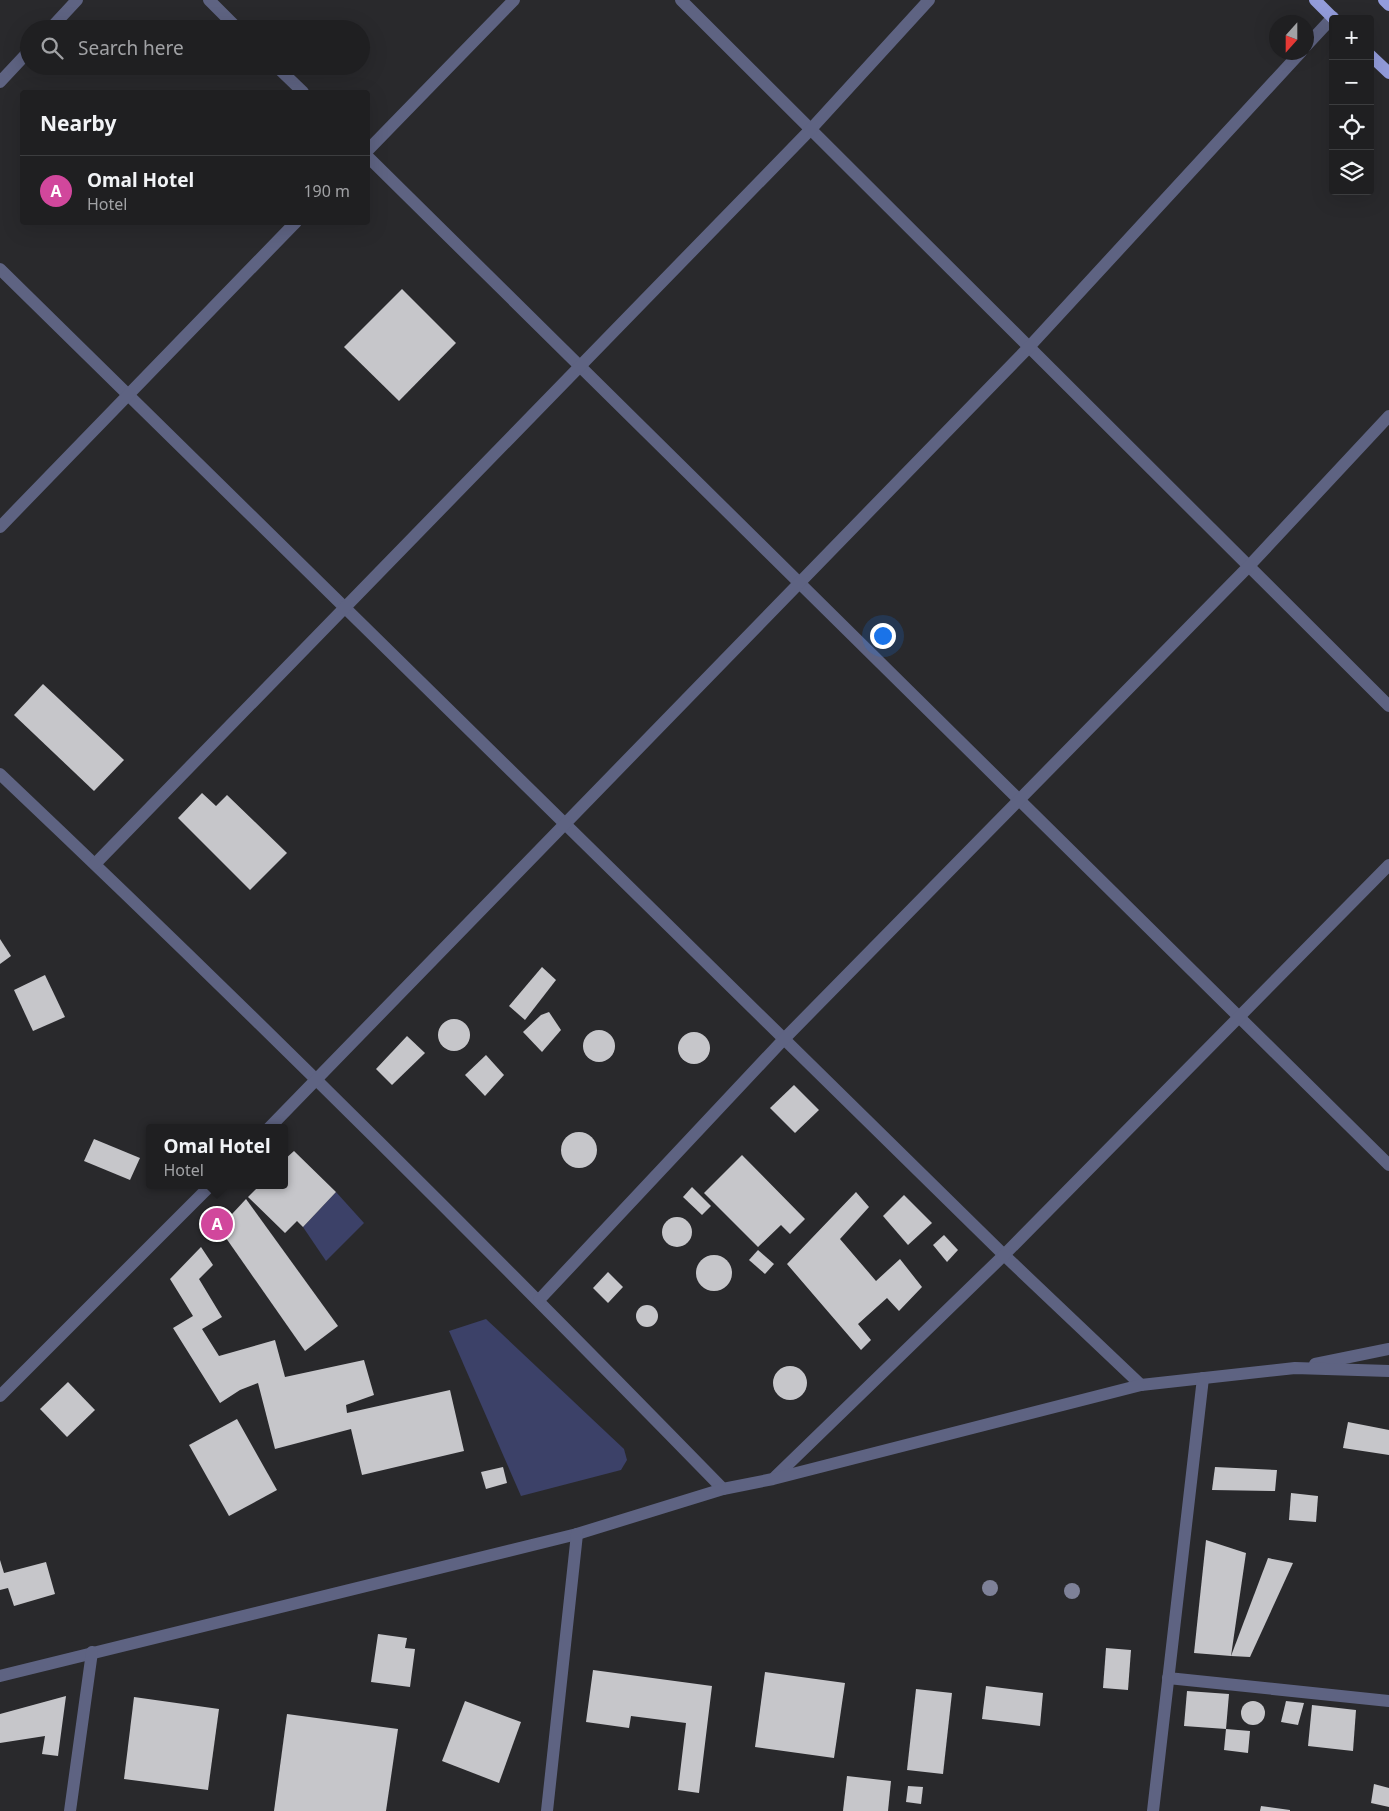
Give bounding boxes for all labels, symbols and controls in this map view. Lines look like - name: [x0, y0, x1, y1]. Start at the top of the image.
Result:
- north arrow: [1269, 15, 1314, 60]
- map controls: [1329, 15, 1374, 195]
- button: +: [1329, 15, 1374, 60]
- search box: [20, 20, 370, 75]
- icon: search: [38, 34, 66, 62]
- text: Search here: [78, 35, 184, 61]
- button: −: [1329, 60, 1374, 105]
- button: locate: [1329, 105, 1374, 150]
- text: Nearby: [40, 109, 116, 137]
- button: layers: [1329, 150, 1374, 195]
- text: Omal Hotel: [87, 167, 194, 193]
- text: A: [50, 180, 62, 202]
- text: 190 m: [303, 180, 350, 202]
- text: Hotel: [87, 193, 127, 215]
- your location: [870, 623, 896, 649]
- popup: [146, 1124, 288, 1189]
- text: Omal Hotel: [163, 1133, 271, 1159]
- text: Hotel: [163, 1159, 204, 1181]
- pin: A: [201, 1205, 233, 1243]

